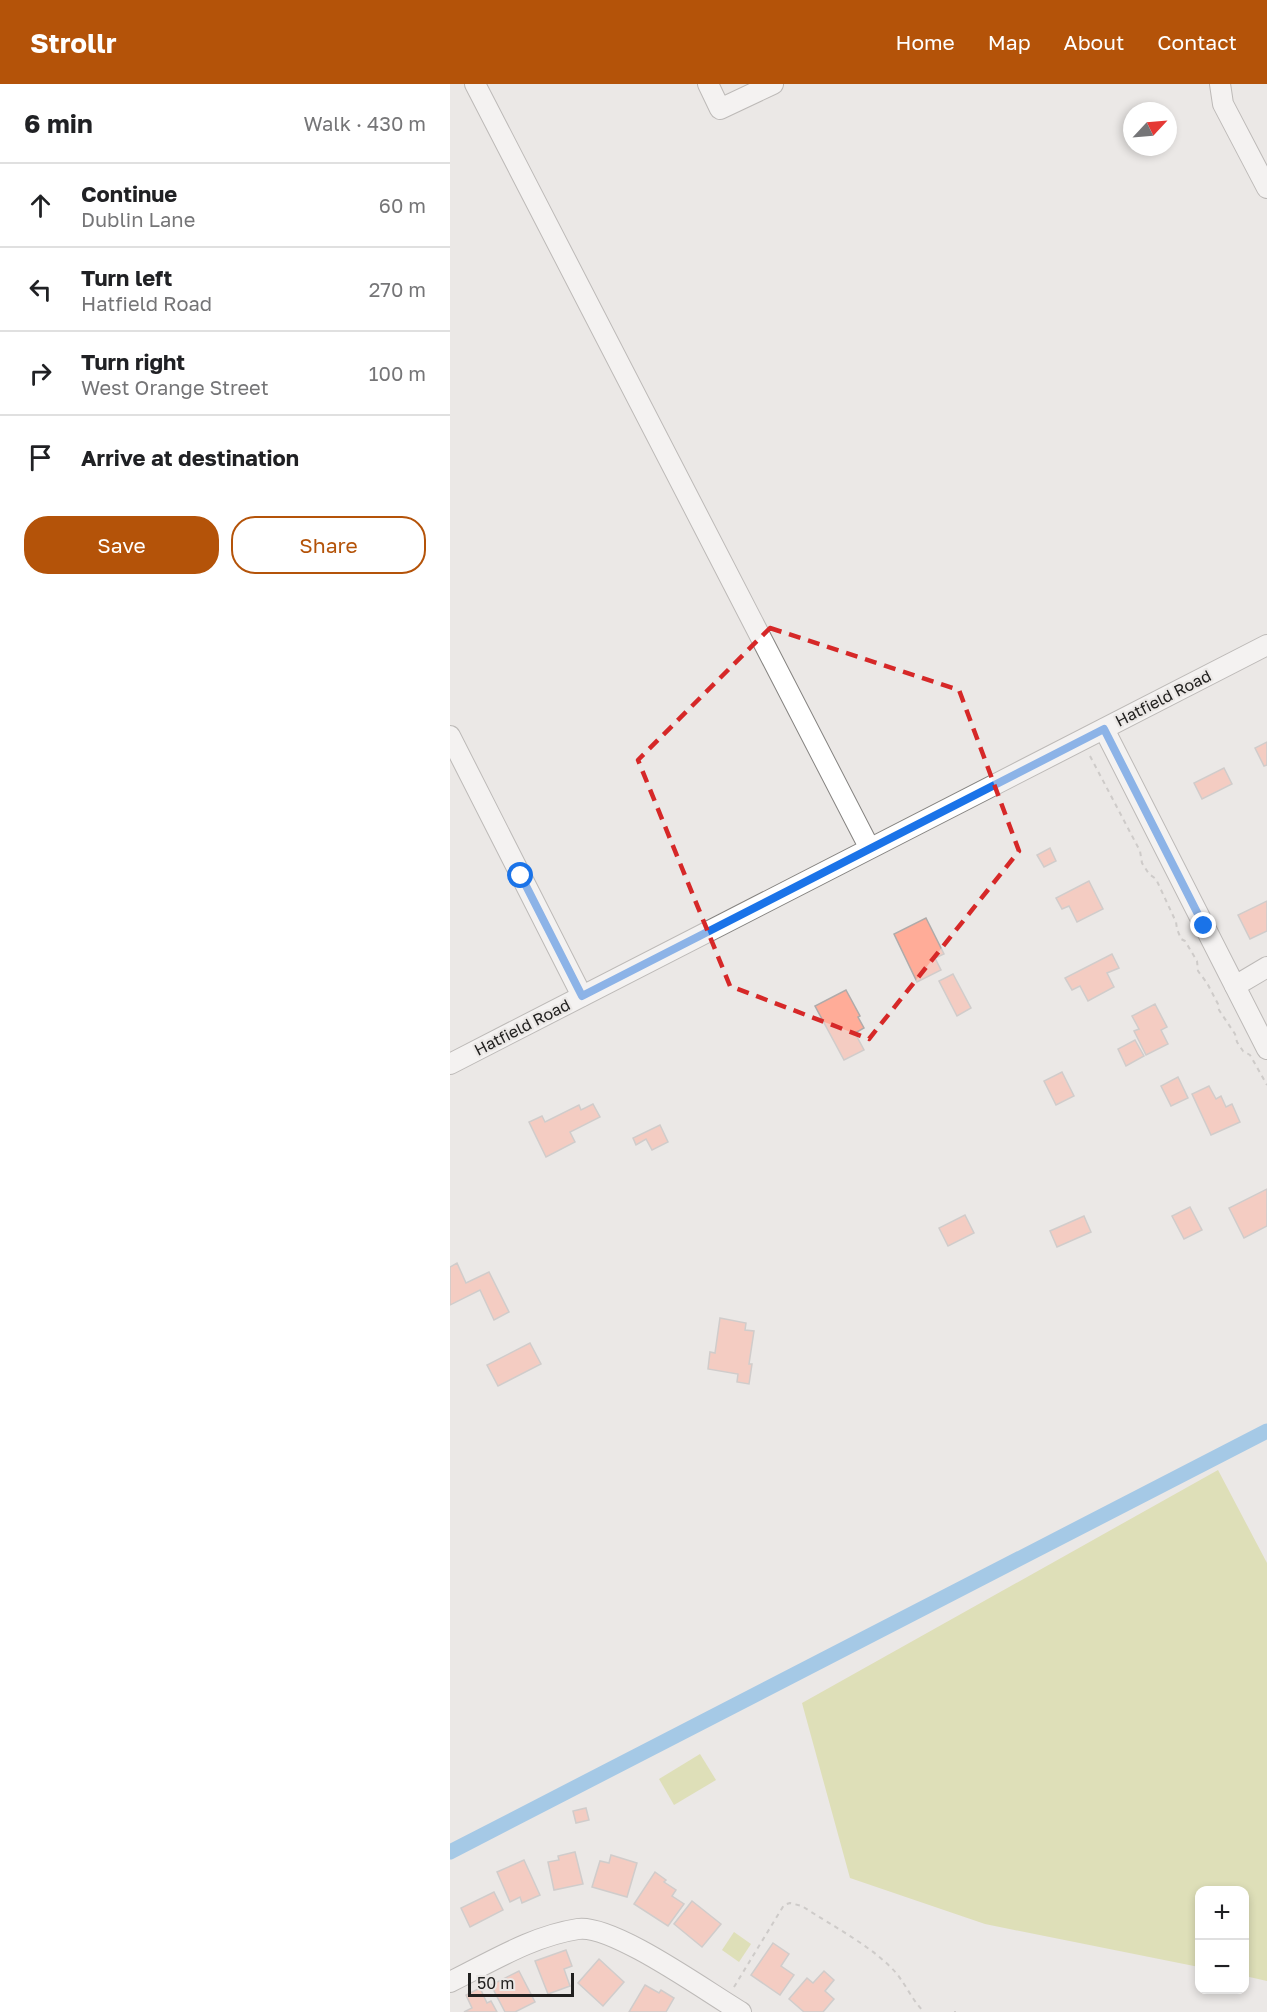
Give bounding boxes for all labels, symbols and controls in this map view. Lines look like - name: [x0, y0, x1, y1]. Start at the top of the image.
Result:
- text: Strollr: [30, 26, 117, 59]
- text: Home: [895, 29, 955, 55]
- text: Map: [988, 29, 1031, 55]
- text: About: [1064, 29, 1124, 55]
- text: Contact: [1157, 29, 1237, 55]
- north arrow: [1123, 102, 1177, 156]
- text: 6 min: [24, 108, 93, 139]
- text: Walk · 430 m: [304, 111, 426, 135]
- text: Continue: [81, 180, 177, 207]
- icon: ahead: [24, 189, 57, 222]
- text: 60 m: [379, 193, 426, 217]
- text: Dublin Lane: [81, 207, 195, 231]
- text: Turn left: [81, 264, 172, 291]
- icon: left: [24, 273, 57, 306]
- text: 270 m: [369, 277, 426, 301]
- text: Hatfield Road: [81, 291, 212, 315]
- text: Turn right: [81, 348, 185, 375]
- icon: right: [24, 357, 57, 390]
- text: 100 m: [369, 361, 426, 385]
- text: West Orange Street: [81, 375, 269, 399]
- icon: arrive: [24, 441, 57, 474]
- text: Arrive at destination: [81, 444, 299, 471]
- button: Save: [24, 516, 219, 574]
- button: Share: [231, 516, 426, 574]
- street label: Hatfield Road: [1112, 665, 1214, 731]
- route start: [507, 862, 533, 888]
- route end: [1190, 912, 1216, 938]
- street label: Hatfield Road: [471, 994, 573, 1060]
- map controls: [1195, 1886, 1249, 1994]
- button: +: [1195, 1886, 1249, 1940]
- button: −: [1195, 1940, 1249, 1994]
- scale bar: [468, 1970, 574, 1998]
- text: 50 m: [477, 1973, 514, 1993]

